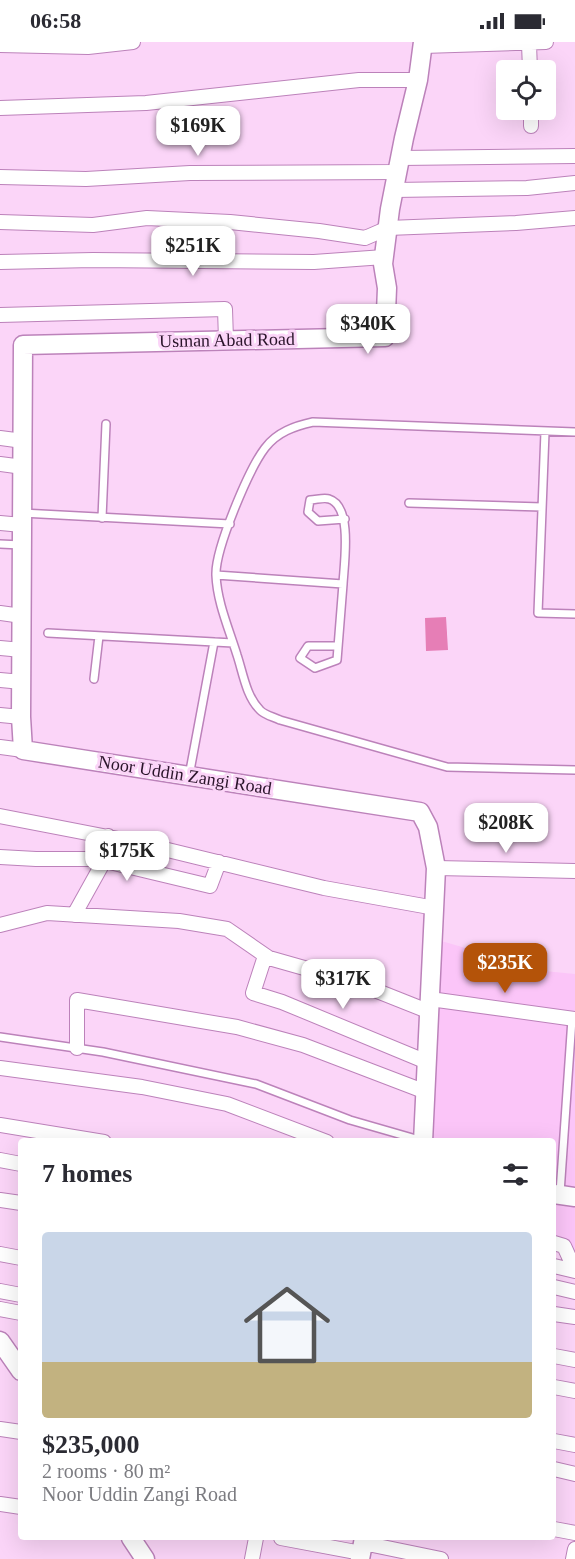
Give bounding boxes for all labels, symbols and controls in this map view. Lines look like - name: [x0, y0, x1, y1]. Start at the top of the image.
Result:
- text: 06:58: [30, 8, 81, 33]
- map controls: [496, 60, 556, 120]
- button: locate: [496, 60, 556, 120]
- pin: $169K: [156, 106, 240, 157]
- text: $169K: [170, 114, 226, 136]
- pin: $251K: [151, 226, 235, 277]
- text: $251K: [165, 234, 221, 256]
- pin: $340K: [326, 304, 410, 355]
- text: $340K: [340, 312, 396, 334]
- street label: Usman Abad Road: [159, 329, 295, 351]
- street label: Noor Uddin Zangi Road: [97, 751, 273, 799]
- pin: $208K: [464, 803, 548, 854]
- text: $208K: [478, 811, 534, 833]
- pin: $175K: [85, 831, 169, 882]
- text: $175K: [99, 839, 155, 861]
- pin: $235K: [463, 943, 547, 994]
- text: $235K: [477, 951, 533, 973]
- pin: $317K: [301, 959, 385, 1010]
- text: $317K: [315, 967, 371, 989]
- icon: filters: [499, 1158, 532, 1191]
- text: 7 homes: [42, 1159, 132, 1188]
- icon: home: [233, 1271, 341, 1379]
- text: $235,000: [42, 1430, 140, 1459]
- text: 2 rooms · 80 m²: [42, 1460, 170, 1482]
- text: Noor Uddin Zangi Road: [42, 1483, 237, 1505]

